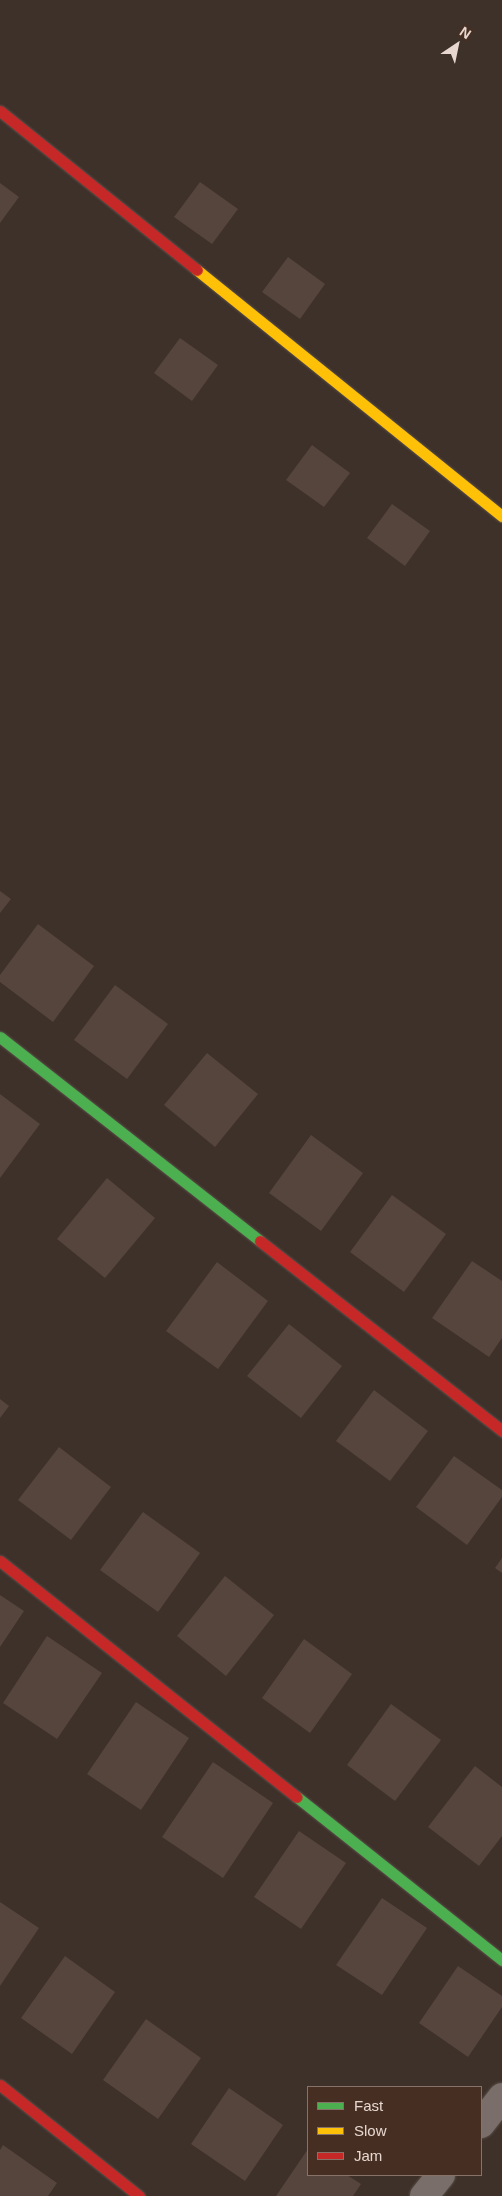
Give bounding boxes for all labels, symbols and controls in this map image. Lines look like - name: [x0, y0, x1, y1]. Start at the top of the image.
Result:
- north arrow: [432, 20, 482, 70]
- text: N: [457, 23, 474, 42]
- legend: [307, 2086, 482, 2176]
- text: Fast: [354, 2097, 383, 2114]
- text: Slow: [354, 2122, 387, 2139]
- text: Jam: [354, 2147, 382, 2164]

